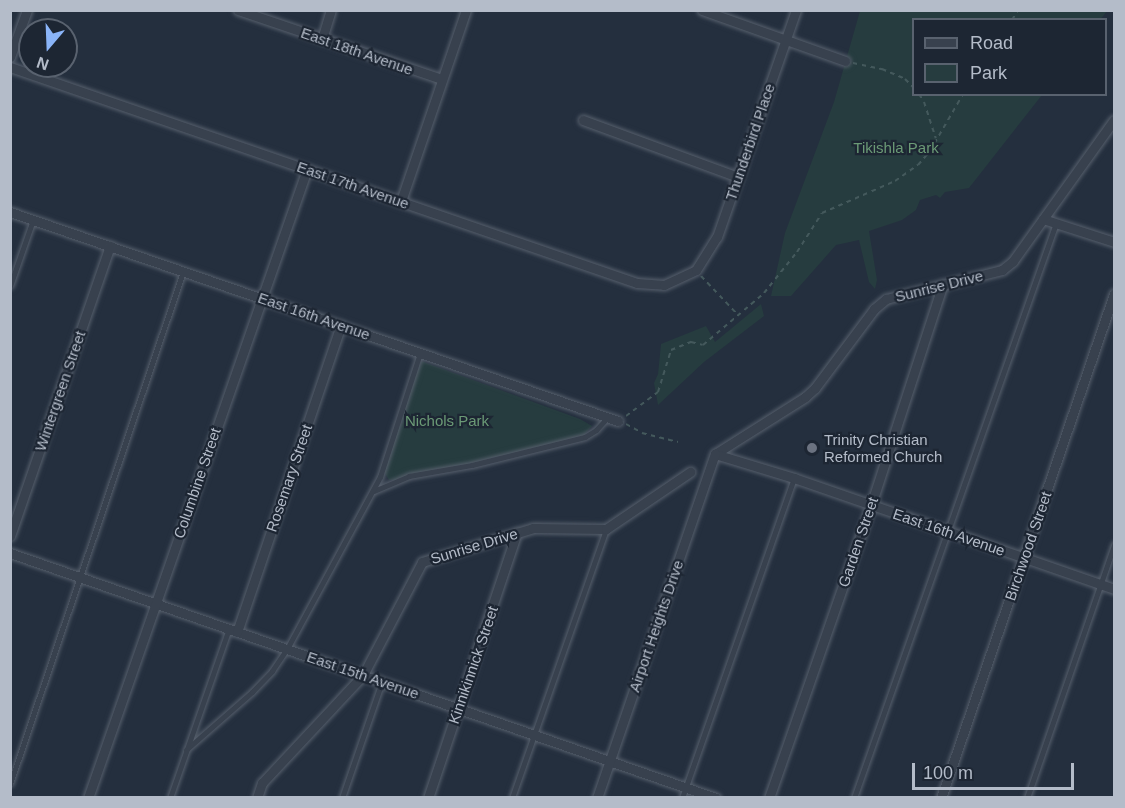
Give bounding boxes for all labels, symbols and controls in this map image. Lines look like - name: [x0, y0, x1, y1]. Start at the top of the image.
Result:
- north arrow: [18, 18, 78, 78]
- legend: [912, 18, 1107, 96]
- street label: East 18th Avenue: [298, 23, 416, 79]
- text: Road: [970, 33, 1013, 53]
- text: N: [34, 54, 51, 74]
- text: Park: [970, 63, 1007, 83]
- street label: Thunderbird Place: [722, 81, 778, 203]
- park label: Tikishla Park: [853, 139, 939, 157]
- street label: East 17th Avenue: [294, 157, 412, 213]
- street label: Sunrise Drive: [893, 266, 985, 306]
- street label: East 16th Avenue: [255, 288, 373, 344]
- street label: Wintergreen Street: [31, 329, 89, 453]
- park label: Nichols Park: [405, 412, 489, 430]
- street label: Rosemary Street: [262, 422, 316, 534]
- street label: Columbine Street: [170, 425, 224, 541]
- place label: Trinity Christian Reformed Church: [824, 430, 942, 465]
- marker: Trinity Christian Reformed Church: [805, 441, 819, 455]
- street label: Birchwood Street: [1001, 489, 1055, 603]
- street label: Garden Street: [834, 495, 882, 589]
- street label: East 16th Avenue: [890, 504, 1008, 560]
- street label: Sunrise Drive: [428, 524, 520, 568]
- street label: Airport Heights Drive: [625, 558, 687, 694]
- street label: Kinnikinnick Street: [444, 604, 502, 726]
- street label: East 15th Avenue: [304, 647, 422, 703]
- scale bar: [915, 751, 1077, 789]
- text: 100 m: [923, 763, 973, 783]

